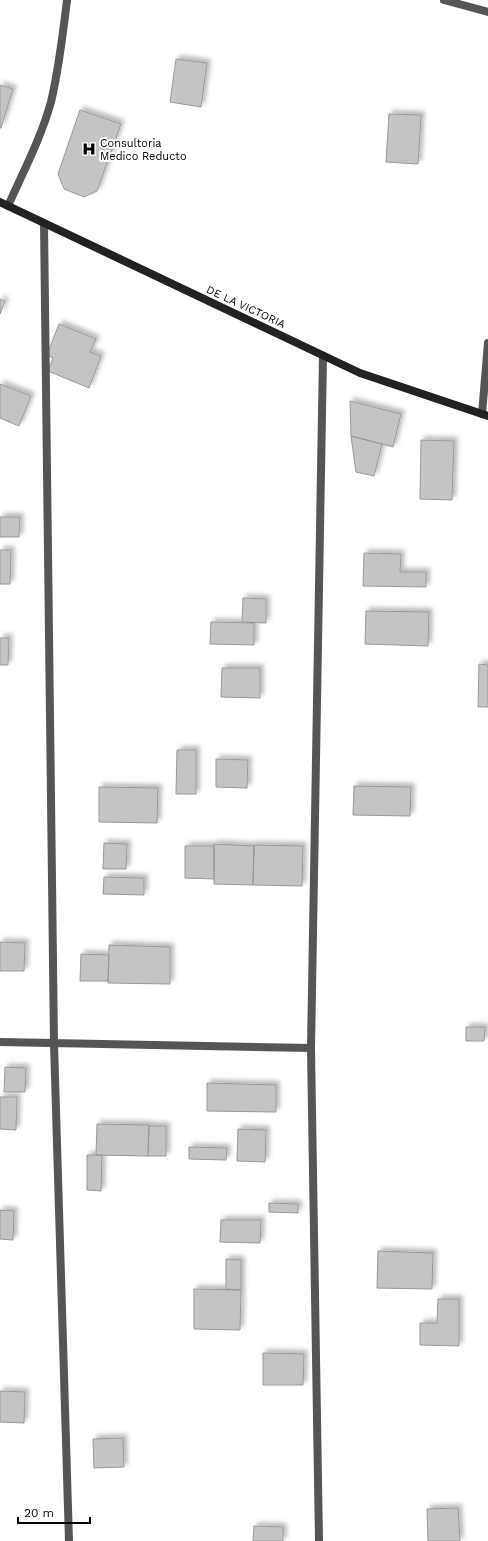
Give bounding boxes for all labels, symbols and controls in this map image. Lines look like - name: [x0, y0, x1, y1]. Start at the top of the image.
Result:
- place label: Consultoria Medico Reducto: [100, 137, 187, 163]
- hospital icon: Consultoria Medico Reducto: [81, 141, 97, 157]
- street label: DE LA VICTORIA: [204, 283, 288, 331]
- scale bar: [18, 1499, 90, 1525]
- text: 20 m: [24, 1506, 54, 1520]

